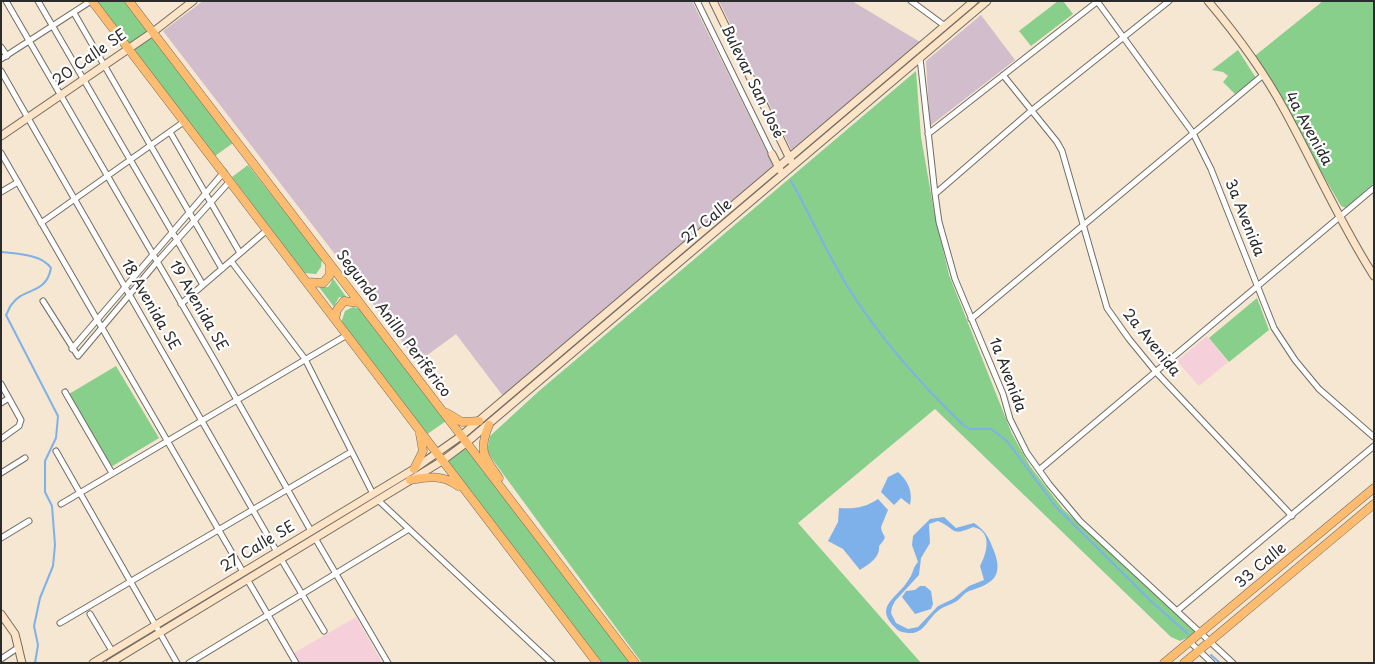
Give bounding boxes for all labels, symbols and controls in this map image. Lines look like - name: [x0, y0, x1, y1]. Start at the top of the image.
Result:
- street label: Bulevar San José: [717, 23, 787, 141]
- street label: 20 Calle SE: [49, 26, 131, 90]
- street label: 4a Avenida: [1280, 89, 1336, 169]
- street label: 3a Avenida: [1220, 177, 1268, 259]
- street label: 27 Calle: [678, 196, 736, 248]
- street label: Segundo Anillo Periférico: [332, 247, 454, 401]
- street label: 18 Avenida SE: [117, 256, 183, 354]
- street label: 19 Avenida SE: [165, 258, 231, 354]
- street label: 2a Avenida: [1118, 306, 1184, 380]
- street label: 1a Avenida: [985, 335, 1029, 415]
- street label: 27 Calle SE: [217, 518, 299, 576]
- street label: 33 Calle: [1232, 539, 1290, 593]

